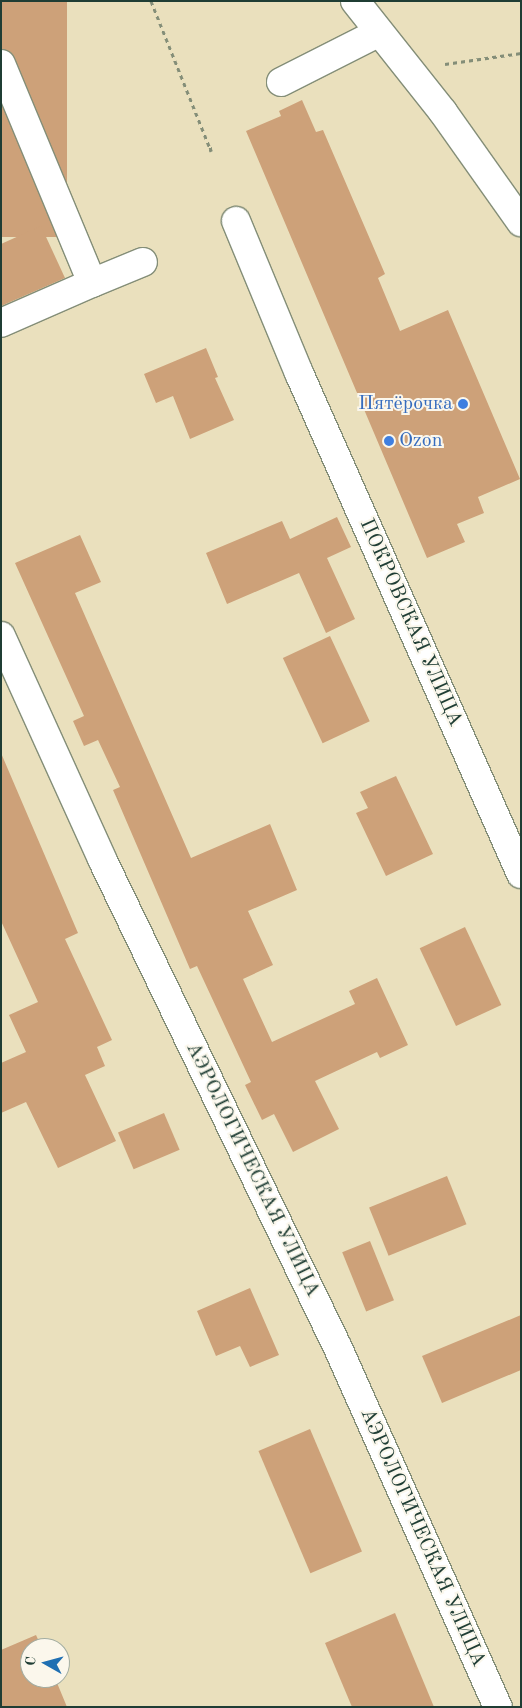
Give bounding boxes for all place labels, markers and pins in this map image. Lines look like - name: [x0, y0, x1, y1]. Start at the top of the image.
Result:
- place label: Пятёрочка: [358, 392, 453, 416]
- marker: Пятёрочка: [457, 398, 469, 410]
- place label: Ozon: [399, 429, 443, 453]
- marker: Ozon: [383, 435, 395, 447]

